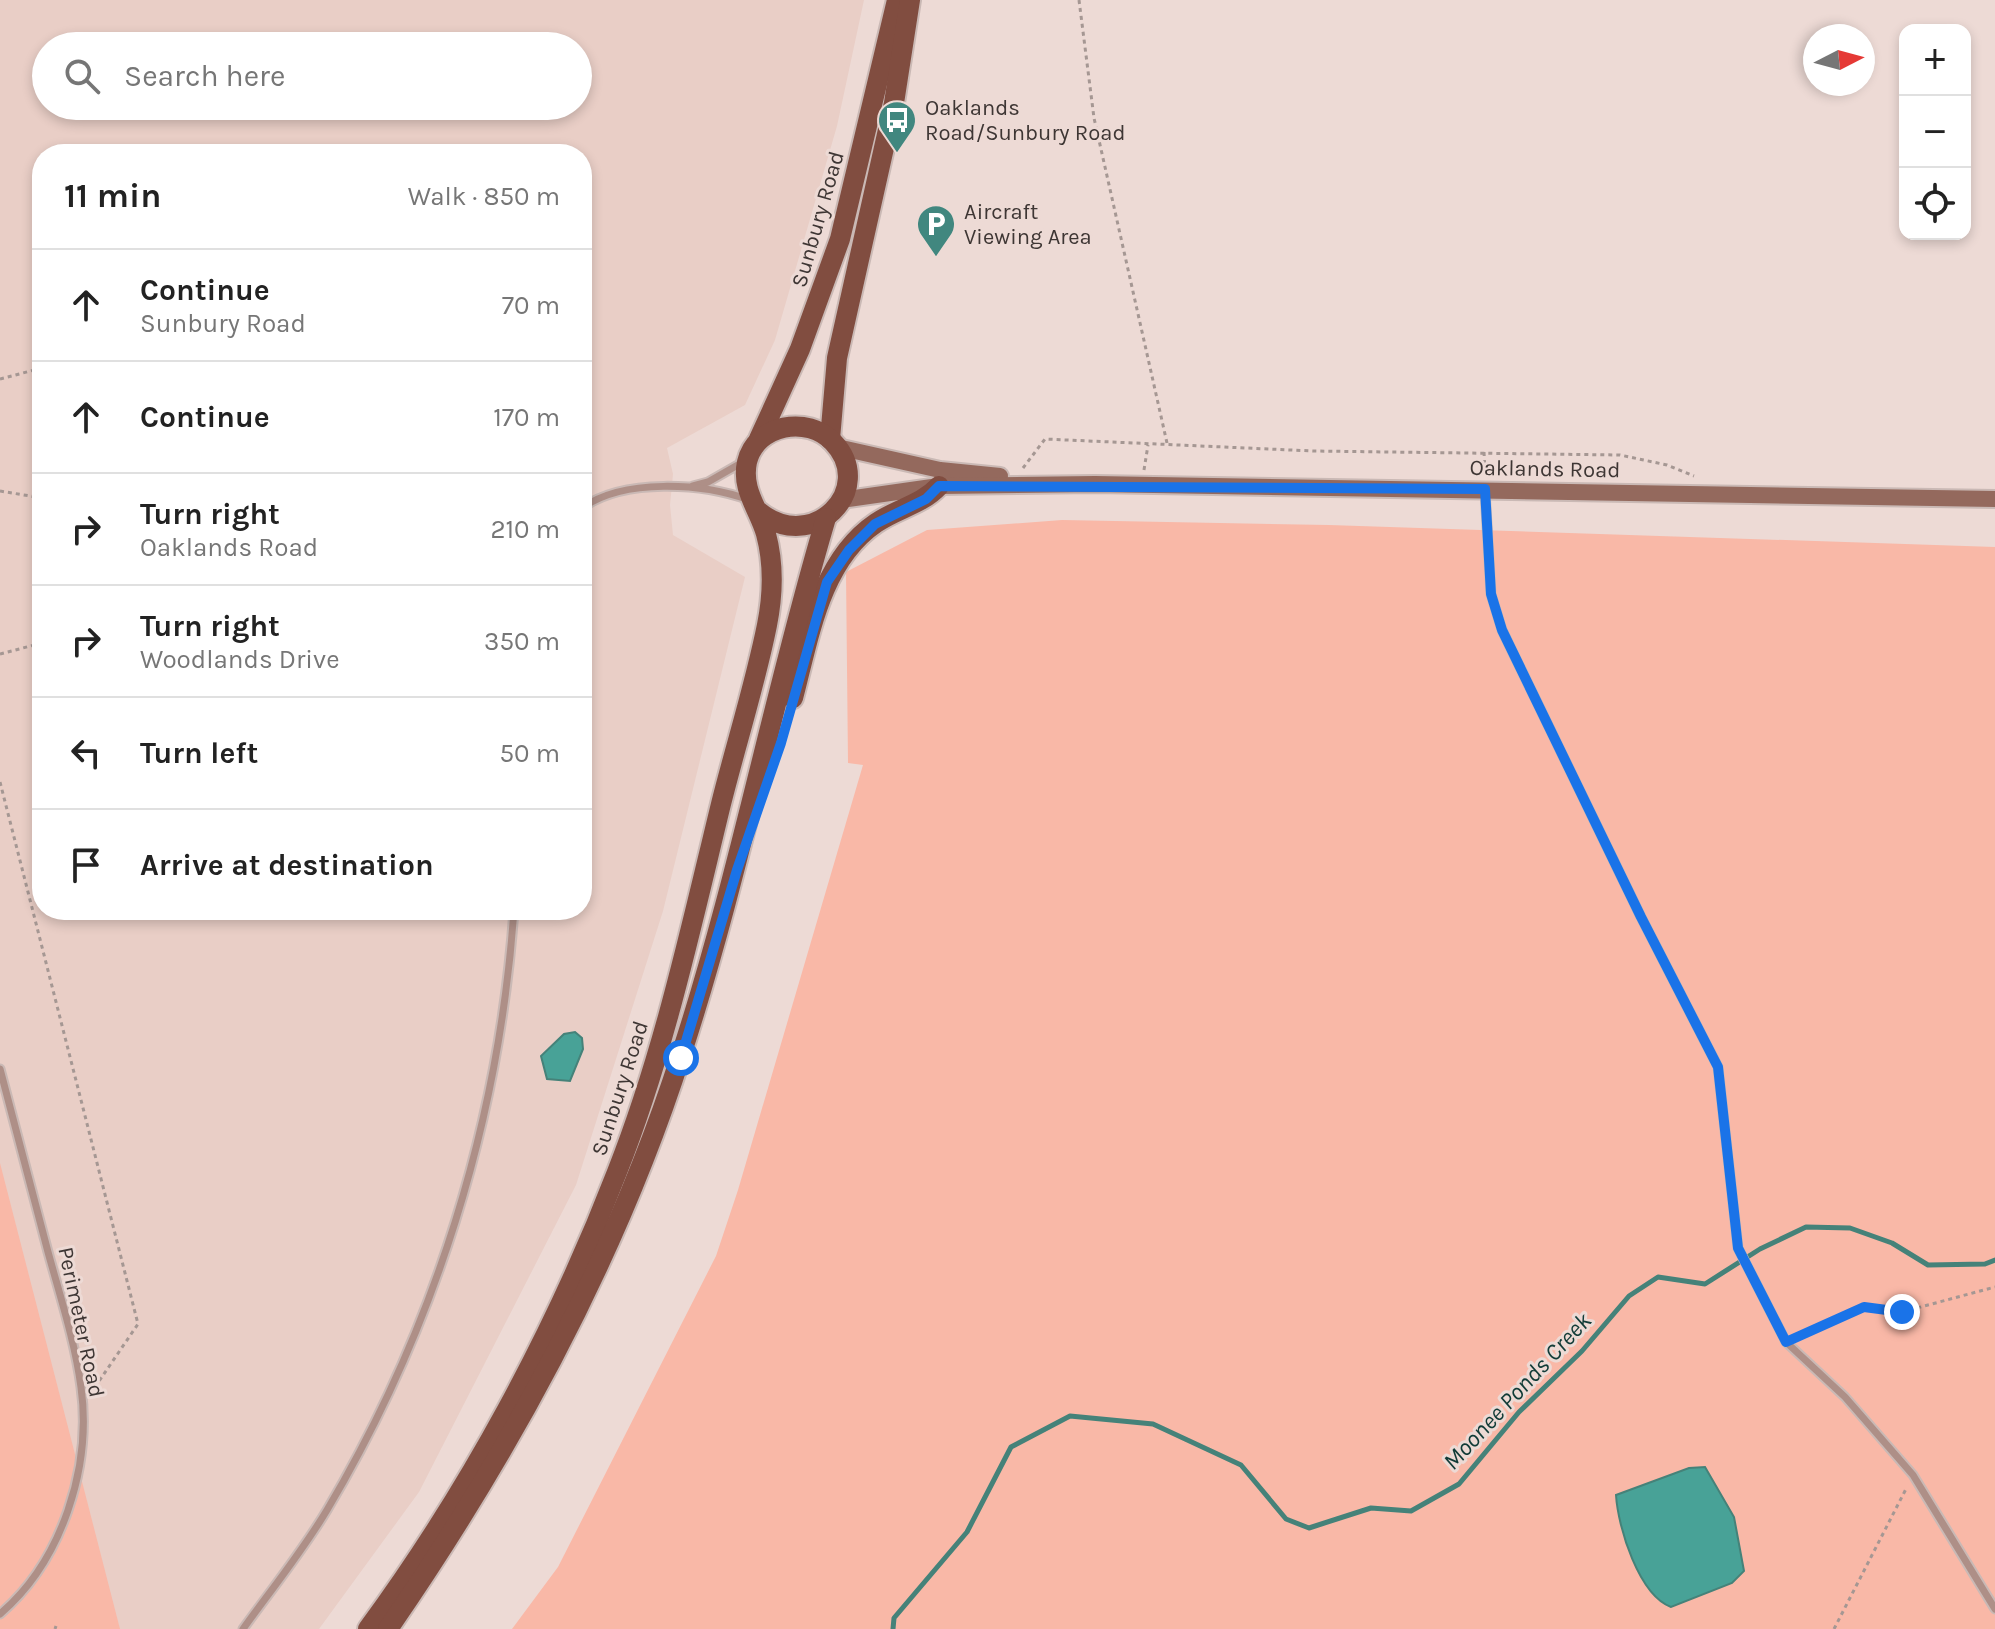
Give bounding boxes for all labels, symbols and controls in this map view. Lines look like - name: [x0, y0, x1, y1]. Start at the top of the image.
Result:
- north arrow: [1803, 24, 1875, 96]
- map controls: [1899, 24, 1971, 240]
- button: +: [1899, 24, 1971, 96]
- search box: [32, 32, 592, 120]
- icon: search: [60, 54, 104, 98]
- text: Search here: [124, 58, 285, 94]
- place label: Oaklands Road/Sunbury Road: [925, 95, 1125, 146]
- button: −: [1899, 96, 1971, 168]
- bus stop icon: Oaklands Road/Sunbury Road: [876, 99, 918, 154]
- street label: Sunbury Road: [786, 148, 850, 290]
- button: locate: [1899, 168, 1971, 240]
- text: 11 min: [64, 176, 161, 216]
- text: Walk · 850 m: [408, 181, 560, 212]
- place label: Aircraft Viewing Area: [964, 199, 1092, 250]
- parking icon: Aircraft Viewing Area: [915, 203, 957, 258]
- text: Continue: [140, 272, 270, 308]
- icon: ahead: [64, 283, 108, 327]
- text: 70 m: [502, 290, 560, 321]
- text: Sunbury Road: [140, 308, 306, 339]
- icon: ahead: [64, 395, 108, 439]
- text: Continue: [140, 399, 270, 435]
- text: 170 m: [493, 402, 560, 433]
- street label: Oaklands Road: [1469, 455, 1621, 483]
- text: Turn right: [140, 496, 280, 532]
- icon: right: [64, 507, 108, 551]
- text: 210 m: [490, 514, 560, 545]
- text: Oaklands Road: [140, 532, 318, 563]
- text: Turn right: [140, 608, 280, 644]
- icon: right: [64, 619, 108, 663]
- text: 350 m: [484, 626, 560, 657]
- text: Woodlands Drive: [140, 644, 340, 675]
- icon: left: [64, 731, 108, 775]
- text: Turn left: [140, 735, 258, 771]
- text: 50 m: [499, 738, 560, 769]
- icon: arrive: [64, 843, 108, 887]
- text: Arrive at destination: [140, 847, 434, 883]
- street label: Sunbury Road: [586, 1018, 654, 1159]
- route start: [663, 1040, 699, 1076]
- street label: Perimeter Road: [52, 1245, 110, 1400]
- route end: [1884, 1294, 1920, 1330]
- water label: Moonee Ponds Creek: [1437, 1306, 1597, 1475]

